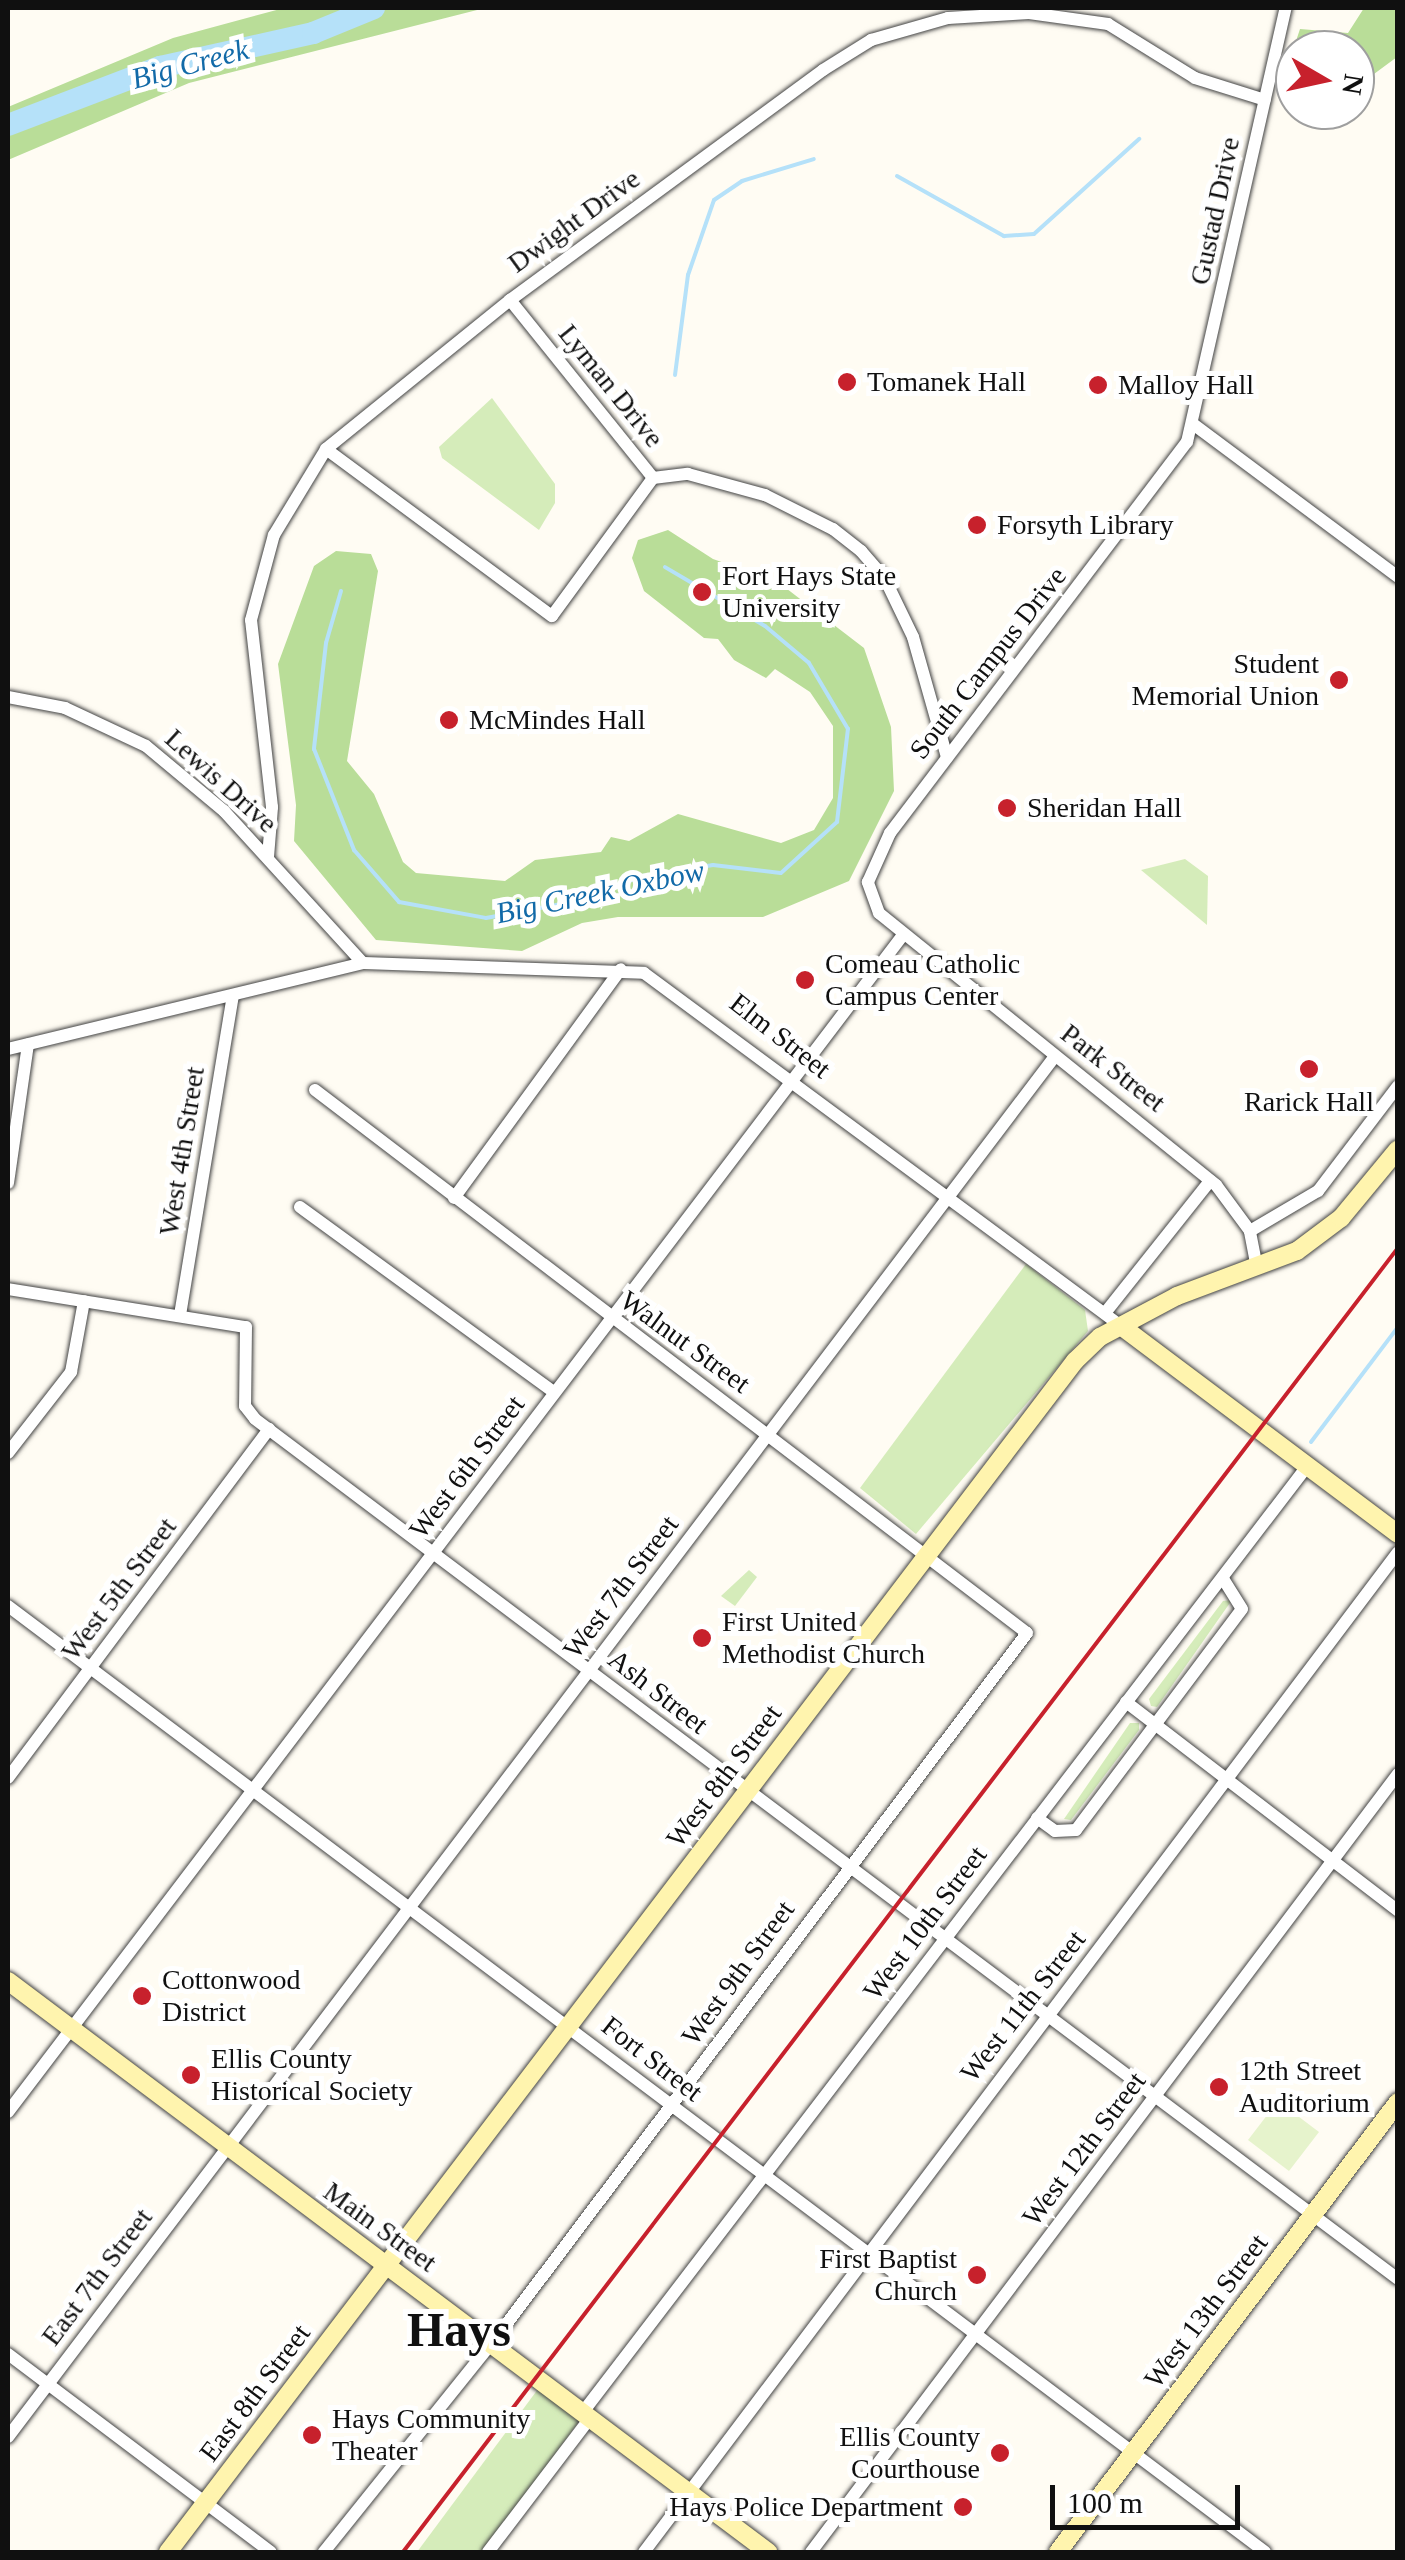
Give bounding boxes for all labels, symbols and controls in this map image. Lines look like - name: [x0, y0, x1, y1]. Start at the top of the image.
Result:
- north arrow: [1275, 30, 1375, 130]
- water label: Big Creek: [128, 31, 252, 97]
- text: N: [1336, 72, 1370, 97]
- street label: Gustad Drive: [1183, 134, 1247, 288]
- street label: Dwight Drive: [502, 162, 646, 280]
- street label: Lyman Drive: [551, 318, 671, 454]
- place label: Tomanek Hall: [867, 365, 1026, 399]
- place label: Malloy Hall: [1118, 368, 1254, 402]
- marker: Tomanek Hall: [836, 371, 858, 393]
- marker: Malloy Hall: [1087, 374, 1109, 396]
- place label: Forsyth Library: [997, 508, 1174, 542]
- marker: Forsyth Library: [966, 514, 988, 536]
- place label: Fort Hays State University: [722, 559, 896, 625]
- street label: South Campus Drive: [902, 560, 1074, 766]
- marker: Fort Hays State University: [691, 581, 713, 603]
- place label: Student Memorial Union: [1132, 647, 1319, 713]
- marker: Student Memorial Union: [1328, 669, 1350, 691]
- place label: McMindes Hall: [469, 703, 646, 737]
- marker: McMindes Hall: [438, 709, 460, 731]
- street label: Lewis Drive: [158, 722, 284, 840]
- place label: Sheridan Hall: [1027, 791, 1182, 825]
- marker: Sheridan Hall: [996, 797, 1018, 819]
- water label: Big Creek Oxbow: [492, 852, 708, 932]
- place label: Comeau Catholic Campus Center: [825, 947, 1020, 1013]
- marker: Comeau Catholic Campus Center: [794, 969, 816, 991]
- street label: Elm Street: [723, 986, 837, 1086]
- street label: Park Street: [1054, 1017, 1172, 1119]
- marker: Rarick Hall: [1298, 1058, 1320, 1080]
- street label: West 4th Street: [152, 1064, 212, 1238]
- place label: Rarick Hall: [1244, 1085, 1374, 1119]
- street label: Walnut Street: [613, 1284, 757, 1400]
- street label: West 6th Street: [402, 1389, 532, 1545]
- street label: West 7th Street: [556, 1509, 686, 1665]
- street label: West 5th Street: [54, 1511, 184, 1667]
- place label: First United Methodist Church: [722, 1605, 925, 1671]
- marker: First United Methodist Church: [691, 1627, 713, 1649]
- street label: Ash Street: [601, 1643, 715, 1741]
- street label: West 8th Street: [659, 1698, 789, 1854]
- street label: West 10th Street: [856, 1839, 994, 2007]
- street label: West 9th Street: [674, 1894, 802, 2052]
- street label: West 11th Street: [953, 1923, 1093, 2089]
- place label: Cottonwood District: [162, 1963, 300, 2029]
- marker: Cottonwood District: [131, 1985, 153, 2007]
- street label: Fort Street: [595, 2009, 709, 2109]
- place label: Ellis County Historical Society: [211, 2042, 412, 2108]
- place label: 12th Street Auditorium: [1239, 2054, 1370, 2120]
- marker: Ellis County Historical Society: [180, 2064, 202, 2086]
- street label: West 12th Street: [1015, 2065, 1153, 2233]
- marker: 12th Street Auditorium: [1208, 2076, 1230, 2098]
- street label: Main Street: [317, 2175, 443, 2279]
- street label: East 7th Street: [34, 2202, 160, 2352]
- street label: West 13th Street: [1137, 2227, 1275, 2395]
- place label: First Baptist Church: [819, 2242, 957, 2308]
- marker: First Baptist Church: [966, 2264, 988, 2286]
- district label: Hays: [407, 2301, 511, 2359]
- street label: East 8th Street: [192, 2318, 318, 2468]
- place label: Hays Community Theater: [332, 2402, 530, 2468]
- place label: Ellis County Courthouse: [839, 2420, 980, 2486]
- marker: Hays Community Theater: [301, 2424, 323, 2446]
- marker: Ellis County Courthouse: [989, 2442, 1011, 2464]
- scale bar: [1055, 2465, 1245, 2527]
- text: 100 m: [1067, 2486, 1143, 2519]
- place label: Hays Police Department: [669, 2490, 943, 2524]
- marker: Hays Police Department: [952, 2496, 974, 2518]

